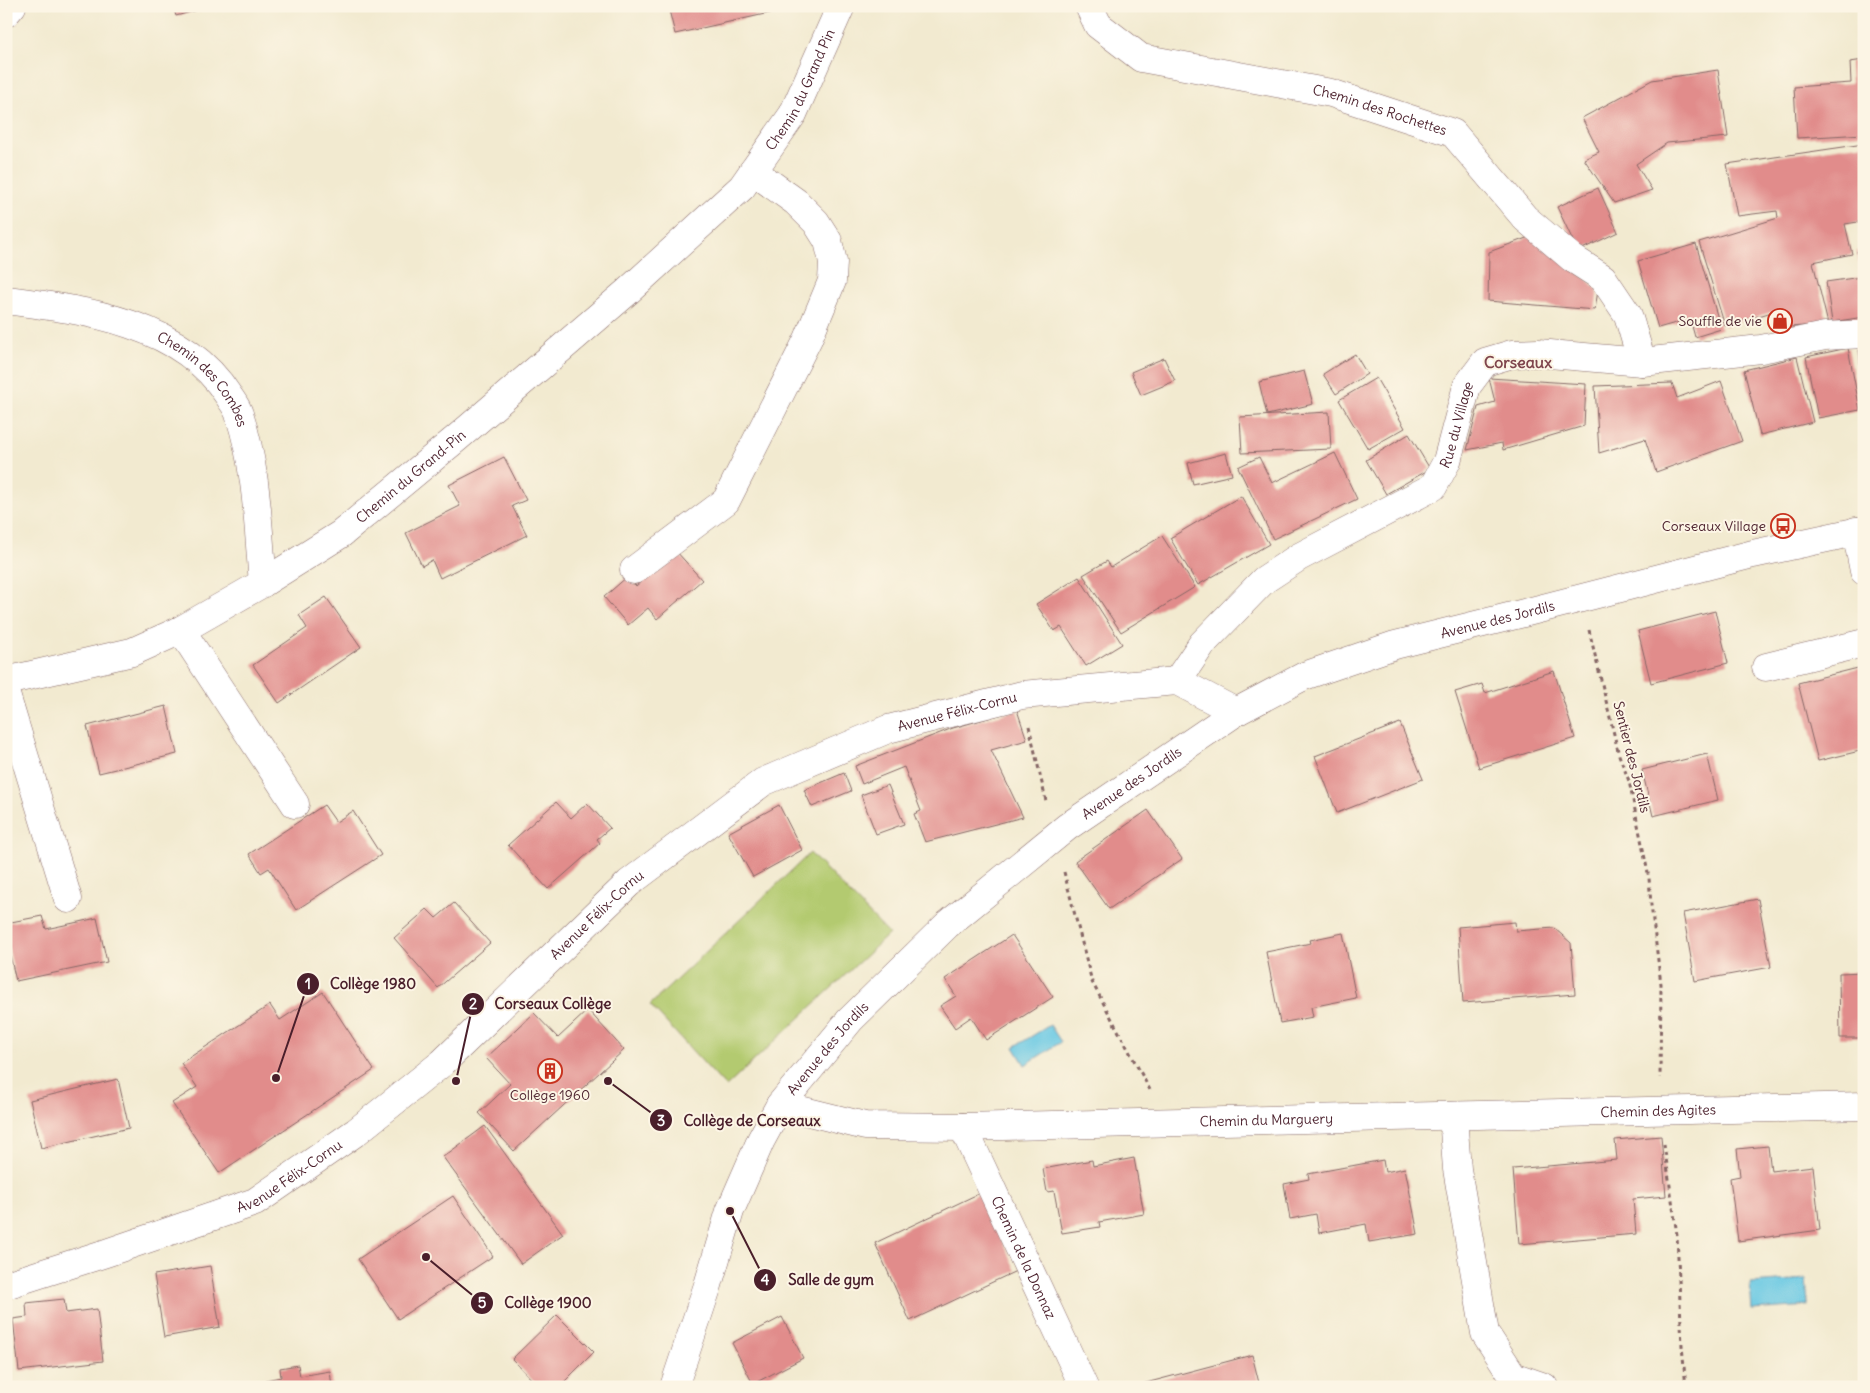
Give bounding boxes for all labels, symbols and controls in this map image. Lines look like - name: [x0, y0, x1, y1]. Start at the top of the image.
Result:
- street label: Chemin du Grand Pin: [761, 26, 839, 154]
- street label: Chemin des Rochettes: [1311, 81, 1449, 139]
- shop icon: Souffle de vie: [1767, 308, 1793, 334]
- place label: Souffle de vie: [1678, 312, 1762, 330]
- street label: Chemin des Combes: [154, 327, 252, 429]
- district label: Corseaux: [1484, 352, 1552, 372]
- street label: Rue du Village: [1436, 377, 1477, 471]
- street label: Chemin du Grand-Pin: [352, 426, 469, 527]
- bus stop icon: Corseaux Village: [1770, 513, 1796, 539]
- place label: Corseaux Village: [1662, 517, 1766, 535]
- street label: Avenue des Jordils: [1439, 596, 1557, 642]
- street label: Avenue Félix-Cornu: [895, 688, 1019, 735]
- street label: Sentier des Jordils: [1609, 699, 1655, 815]
- street label: Avenue des Jordils: [1078, 743, 1185, 823]
- street label: Avenue Félix-Cornu: [546, 866, 647, 963]
- callout: Collège 1980: [295, 969, 427, 999]
- text: 1: [305, 974, 311, 993]
- text: Collège 1980: [330, 974, 416, 994]
- callout: Corseaux Collège: [460, 989, 622, 1019]
- text: 2: [469, 994, 477, 1013]
- text: Corseaux Collège: [495, 994, 611, 1014]
- street label: Avenue des Jordils: [783, 998, 872, 1099]
- building icon: Collège 1960: [537, 1058, 563, 1084]
- place label: Collège 1960: [510, 1086, 590, 1104]
- street label: Chemin des Agites: [1600, 1100, 1716, 1121]
- callout: Collège de Corseaux: [648, 1105, 830, 1135]
- street label: Chemin du Marguery: [1199, 1109, 1333, 1130]
- text: 3: [657, 1111, 665, 1130]
- text: Collège de Corseaux: [683, 1111, 821, 1131]
- street label: Avenue Félix-Cornu: [234, 1135, 345, 1217]
- street label: Chemin de la Donnaz: [987, 1193, 1060, 1322]
- callout: Salle de gym: [753, 1265, 884, 1295]
- text: 4: [761, 1270, 770, 1289]
- text: Salle de gym: [788, 1270, 874, 1290]
- callout: Collège 1900: [470, 1288, 602, 1318]
- text: 5: [478, 1293, 487, 1312]
- text: Collège 1900: [504, 1293, 592, 1313]

